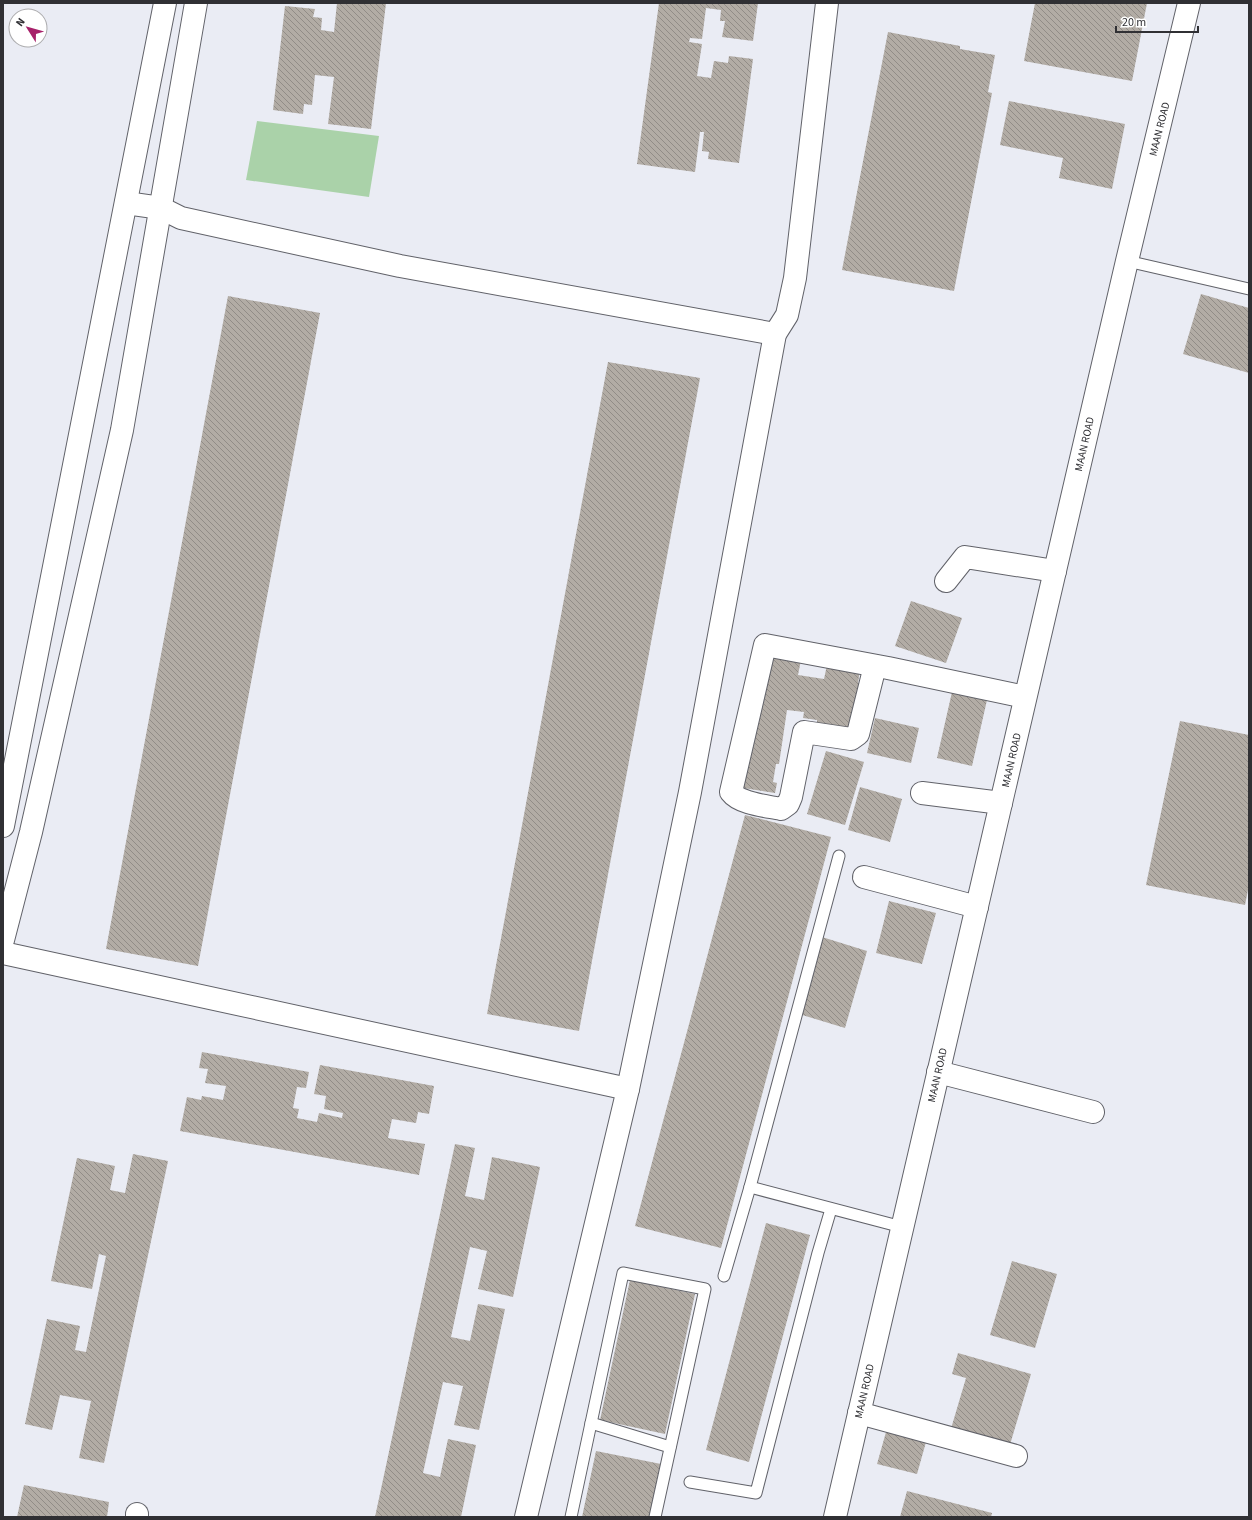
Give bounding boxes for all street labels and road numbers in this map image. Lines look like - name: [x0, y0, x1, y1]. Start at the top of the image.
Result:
- street label: MAAN ROAD: [1146, 100, 1174, 158]
- street label: MAAN ROAD: [1071, 415, 1098, 473]
- street label: MAAN ROAD: [998, 731, 1025, 789]
- street label: MAAN ROAD: [924, 1046, 951, 1104]
- street label: MAAN ROAD: [851, 1362, 878, 1420]

